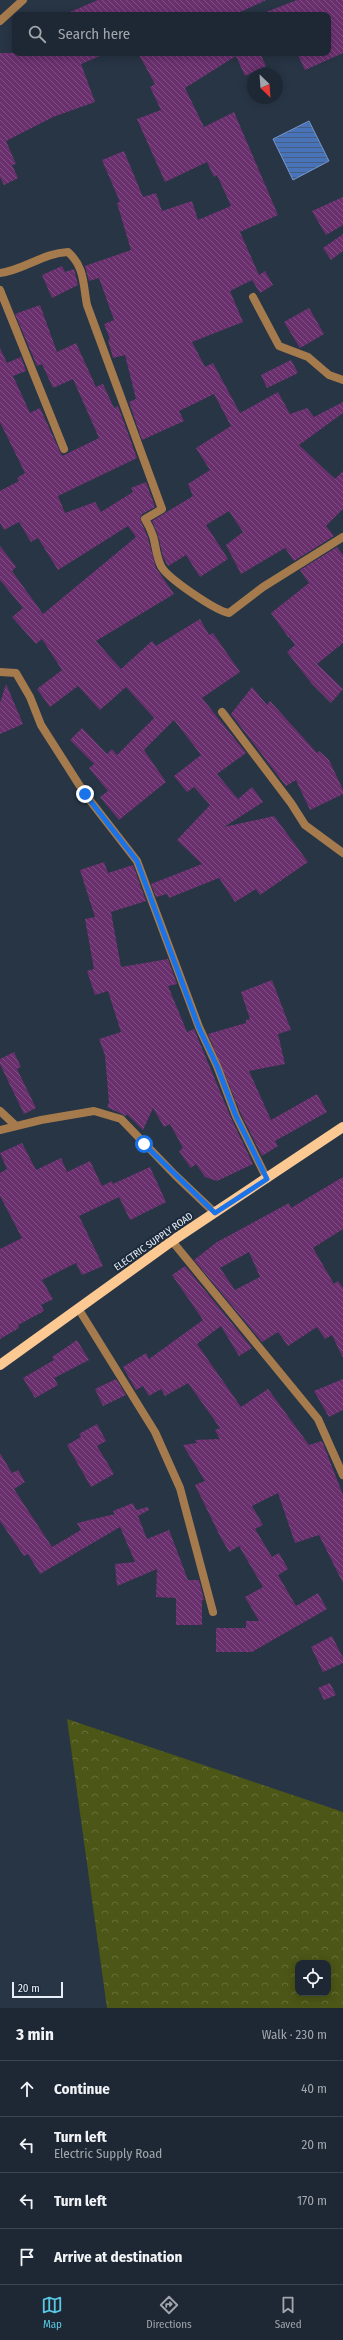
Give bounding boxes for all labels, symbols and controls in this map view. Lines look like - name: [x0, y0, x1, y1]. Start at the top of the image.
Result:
- search box: [12, 12, 331, 56]
- icon: search: [26, 23, 48, 45]
- text: Search here: [58, 25, 130, 43]
- north arrow: [247, 68, 283, 104]
- route end: [76, 785, 94, 803]
- route start: [135, 1135, 153, 1153]
- street label: ELECTRIC SUPPLY ROAD: [112, 1210, 195, 1274]
- map controls: [295, 1960, 331, 1996]
- button: locate: [295, 1960, 331, 1996]
- scale bar: [12, 1980, 63, 1999]
- text: 20 m: [18, 1982, 40, 1995]
- text: 3 min: [16, 2024, 54, 2045]
- text: Walk · 230 m: [262, 2027, 327, 2042]
- icon: ahead: [16, 2078, 38, 2100]
- text: Continue: [54, 2080, 110, 2098]
- text: 40 m: [301, 2081, 327, 2096]
- text: Turn left: [54, 2128, 107, 2146]
- icon: left: [16, 2134, 38, 2156]
- text: 20 m: [301, 2137, 327, 2152]
- text: Electric Supply Road: [54, 2146, 162, 2161]
- icon: left: [16, 2190, 38, 2212]
- text: Turn left: [54, 2192, 107, 2210]
- text: 170 m: [297, 2193, 327, 2208]
- icon: arrive: [16, 2246, 38, 2268]
- text: Arrive at destination: [54, 2248, 182, 2266]
- tab: Map: [41, 2294, 63, 2331]
- tab: Directions: [146, 2294, 192, 2331]
- tab: Saved: [275, 2294, 302, 2331]

